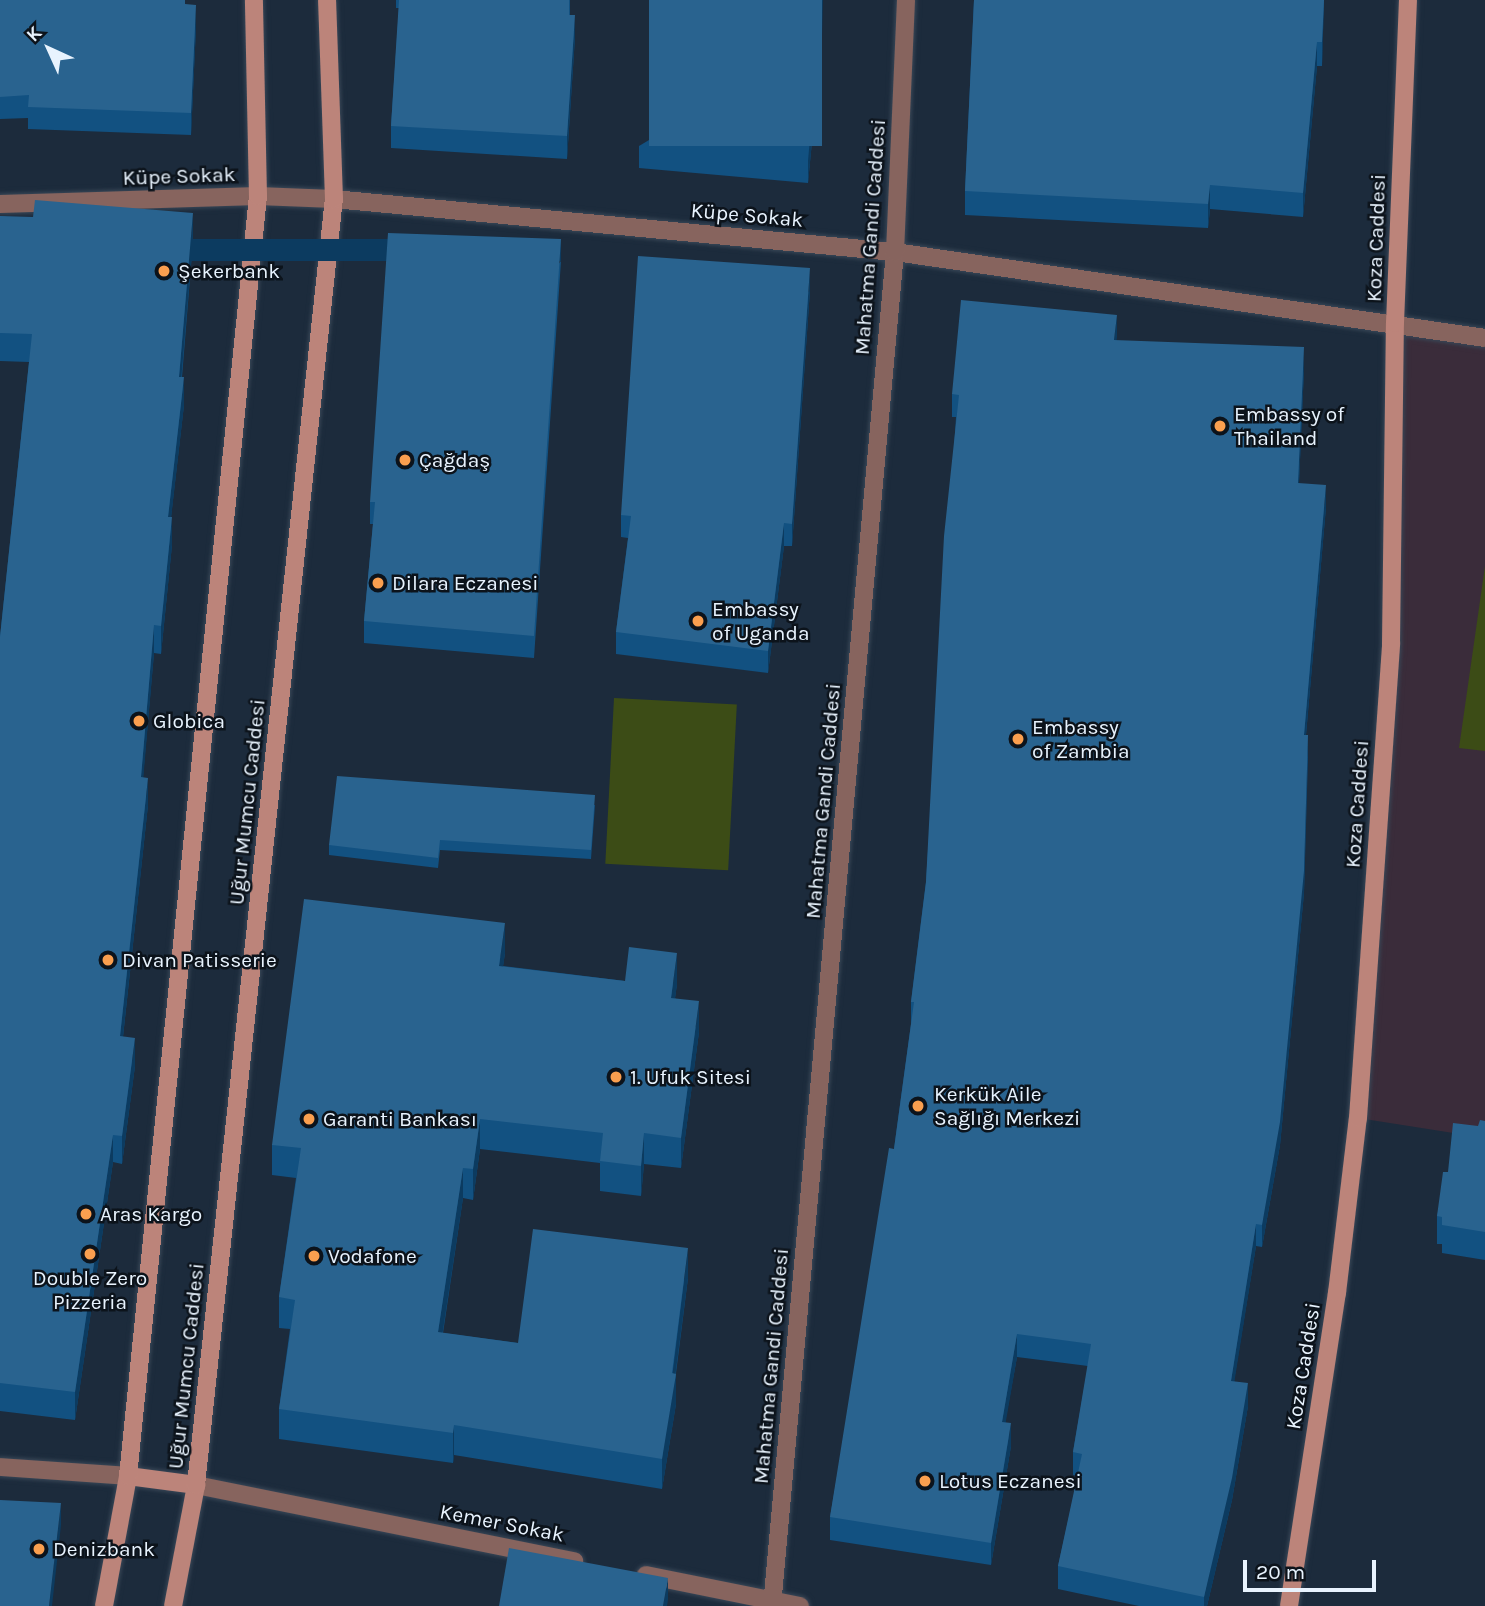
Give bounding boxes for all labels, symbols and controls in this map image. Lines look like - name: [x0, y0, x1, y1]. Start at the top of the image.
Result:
- north arrow: [14, 14, 84, 84]
- text: K: [22, 22, 46, 46]
- street label: Mahatma Gandi Caddesi: [849, 118, 891, 356]
- street label: Küpe Sokak: [122, 161, 236, 191]
- street label: Koza Caddesi: [1361, 174, 1391, 302]
- street label: Küpe Sokak: [690, 198, 804, 232]
- place label: Şekerbank: [178, 258, 280, 284]
- marker: Şekerbank: [156, 263, 172, 279]
- place label: Embassy of Thailand: [1234, 401, 1345, 451]
- marker: Embassy of Thailand: [1212, 418, 1228, 434]
- place label: Çağdaş: [419, 447, 490, 473]
- marker: Çağdaş: [397, 452, 413, 468]
- place label: Dilara Eczanesi: [392, 570, 539, 596]
- marker: Dilara Eczanesi: [370, 575, 386, 591]
- place label: Embassy of Uganda: [712, 596, 809, 646]
- marker: Embassy of Uganda: [690, 613, 706, 629]
- street label: Mahatma Gandi Caddesi: [800, 682, 846, 920]
- street label: Uğur Mumcu Caddesi: [224, 698, 270, 906]
- place label: Globica: [153, 708, 225, 734]
- marker: Globica: [131, 713, 147, 729]
- place label: Embassy of Zambia: [1032, 714, 1130, 764]
- marker: Embassy of Zambia: [1010, 731, 1026, 747]
- street label: Koza Caddesi: [1340, 739, 1374, 869]
- place label: Divan Patisserie: [122, 947, 277, 973]
- marker: Divan Patisserie: [100, 952, 116, 968]
- place label: 1. Ufuk Sitesi: [630, 1064, 751, 1090]
- marker: 1. Ufuk Sitesi: [608, 1069, 624, 1085]
- place label: Kerkük Aile Sağlığı Merkezi: [934, 1081, 1080, 1131]
- marker: Kerkük Aile Sağlığı Merkezi: [908, 1096, 928, 1116]
- place label: Garanti Bankası: [323, 1106, 477, 1132]
- marker: Garanti Bankası: [301, 1111, 317, 1127]
- place label: Aras Kargo: [100, 1201, 202, 1227]
- marker: Aras Kargo: [78, 1206, 94, 1222]
- place label: Vodafone: [328, 1243, 417, 1269]
- marker: Double Zero Pizzeria: [82, 1246, 98, 1262]
- street label: Mahatma Gandi Caddesi: [748, 1247, 794, 1485]
- marker: Vodafone: [306, 1248, 322, 1264]
- street label: Uğur Mumcu Caddesi: [163, 1262, 209, 1470]
- place label: Double Zero Pizzeria: [33, 1265, 147, 1315]
- street label: Koza Caddesi: [1281, 1301, 1325, 1431]
- place label: Lotus Eczanesi: [939, 1468, 1082, 1494]
- marker: Lotus Eczanesi: [917, 1473, 933, 1489]
- street label: Kemer Sokak: [438, 1499, 566, 1547]
- place label: Denizbank: [53, 1536, 155, 1562]
- marker: Denizbank: [31, 1541, 47, 1557]
- scale bar: [1247, 1546, 1380, 1590]
- text: 20 m: [1256, 1560, 1305, 1584]

